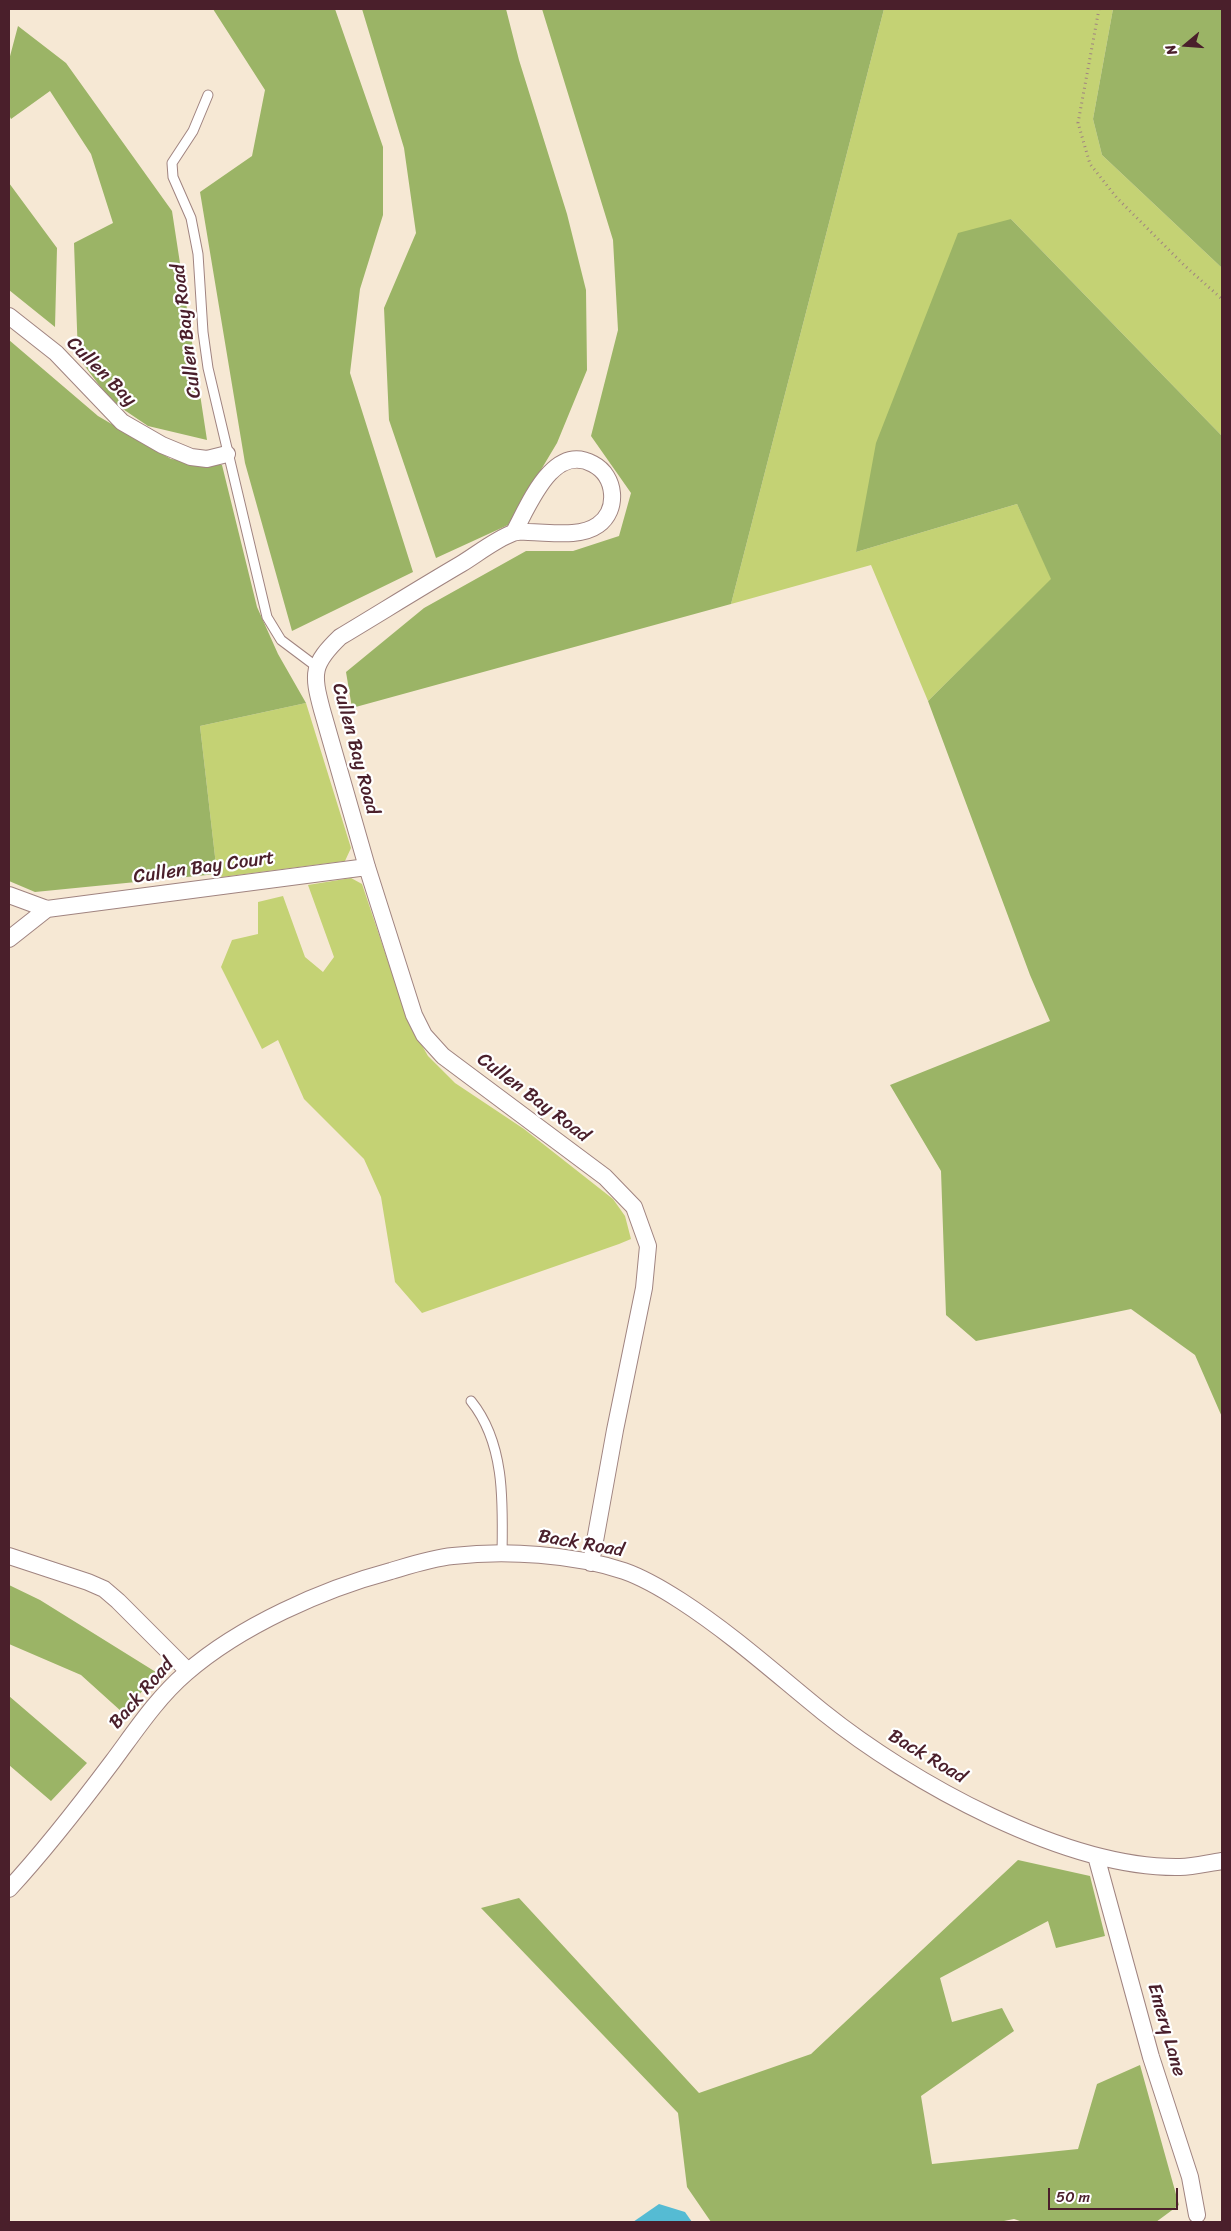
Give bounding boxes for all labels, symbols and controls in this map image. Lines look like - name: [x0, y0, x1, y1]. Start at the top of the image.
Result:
- north arrow: [1161, 20, 1211, 70]
- text: N: [1158, 41, 1185, 58]
- street label: Cullen Bay Road: [167, 263, 207, 399]
- street label: Cullen Bay: [61, 332, 141, 412]
- street label: Cullen Bay Road: [327, 681, 383, 817]
- street label: Cullen Bay Court: [132, 847, 276, 889]
- street label: Cullen Bay Road: [472, 1048, 594, 1148]
- street label: Back Road: [536, 1525, 626, 1563]
- street label: Back Road: [105, 1654, 179, 1734]
- street label: Back Road: [884, 1725, 970, 1789]
- street label: Emery Lane: [1142, 1981, 1190, 2079]
- scale bar: [1051, 2178, 1181, 2210]
- text: 50 m: [1056, 2184, 1090, 2210]

